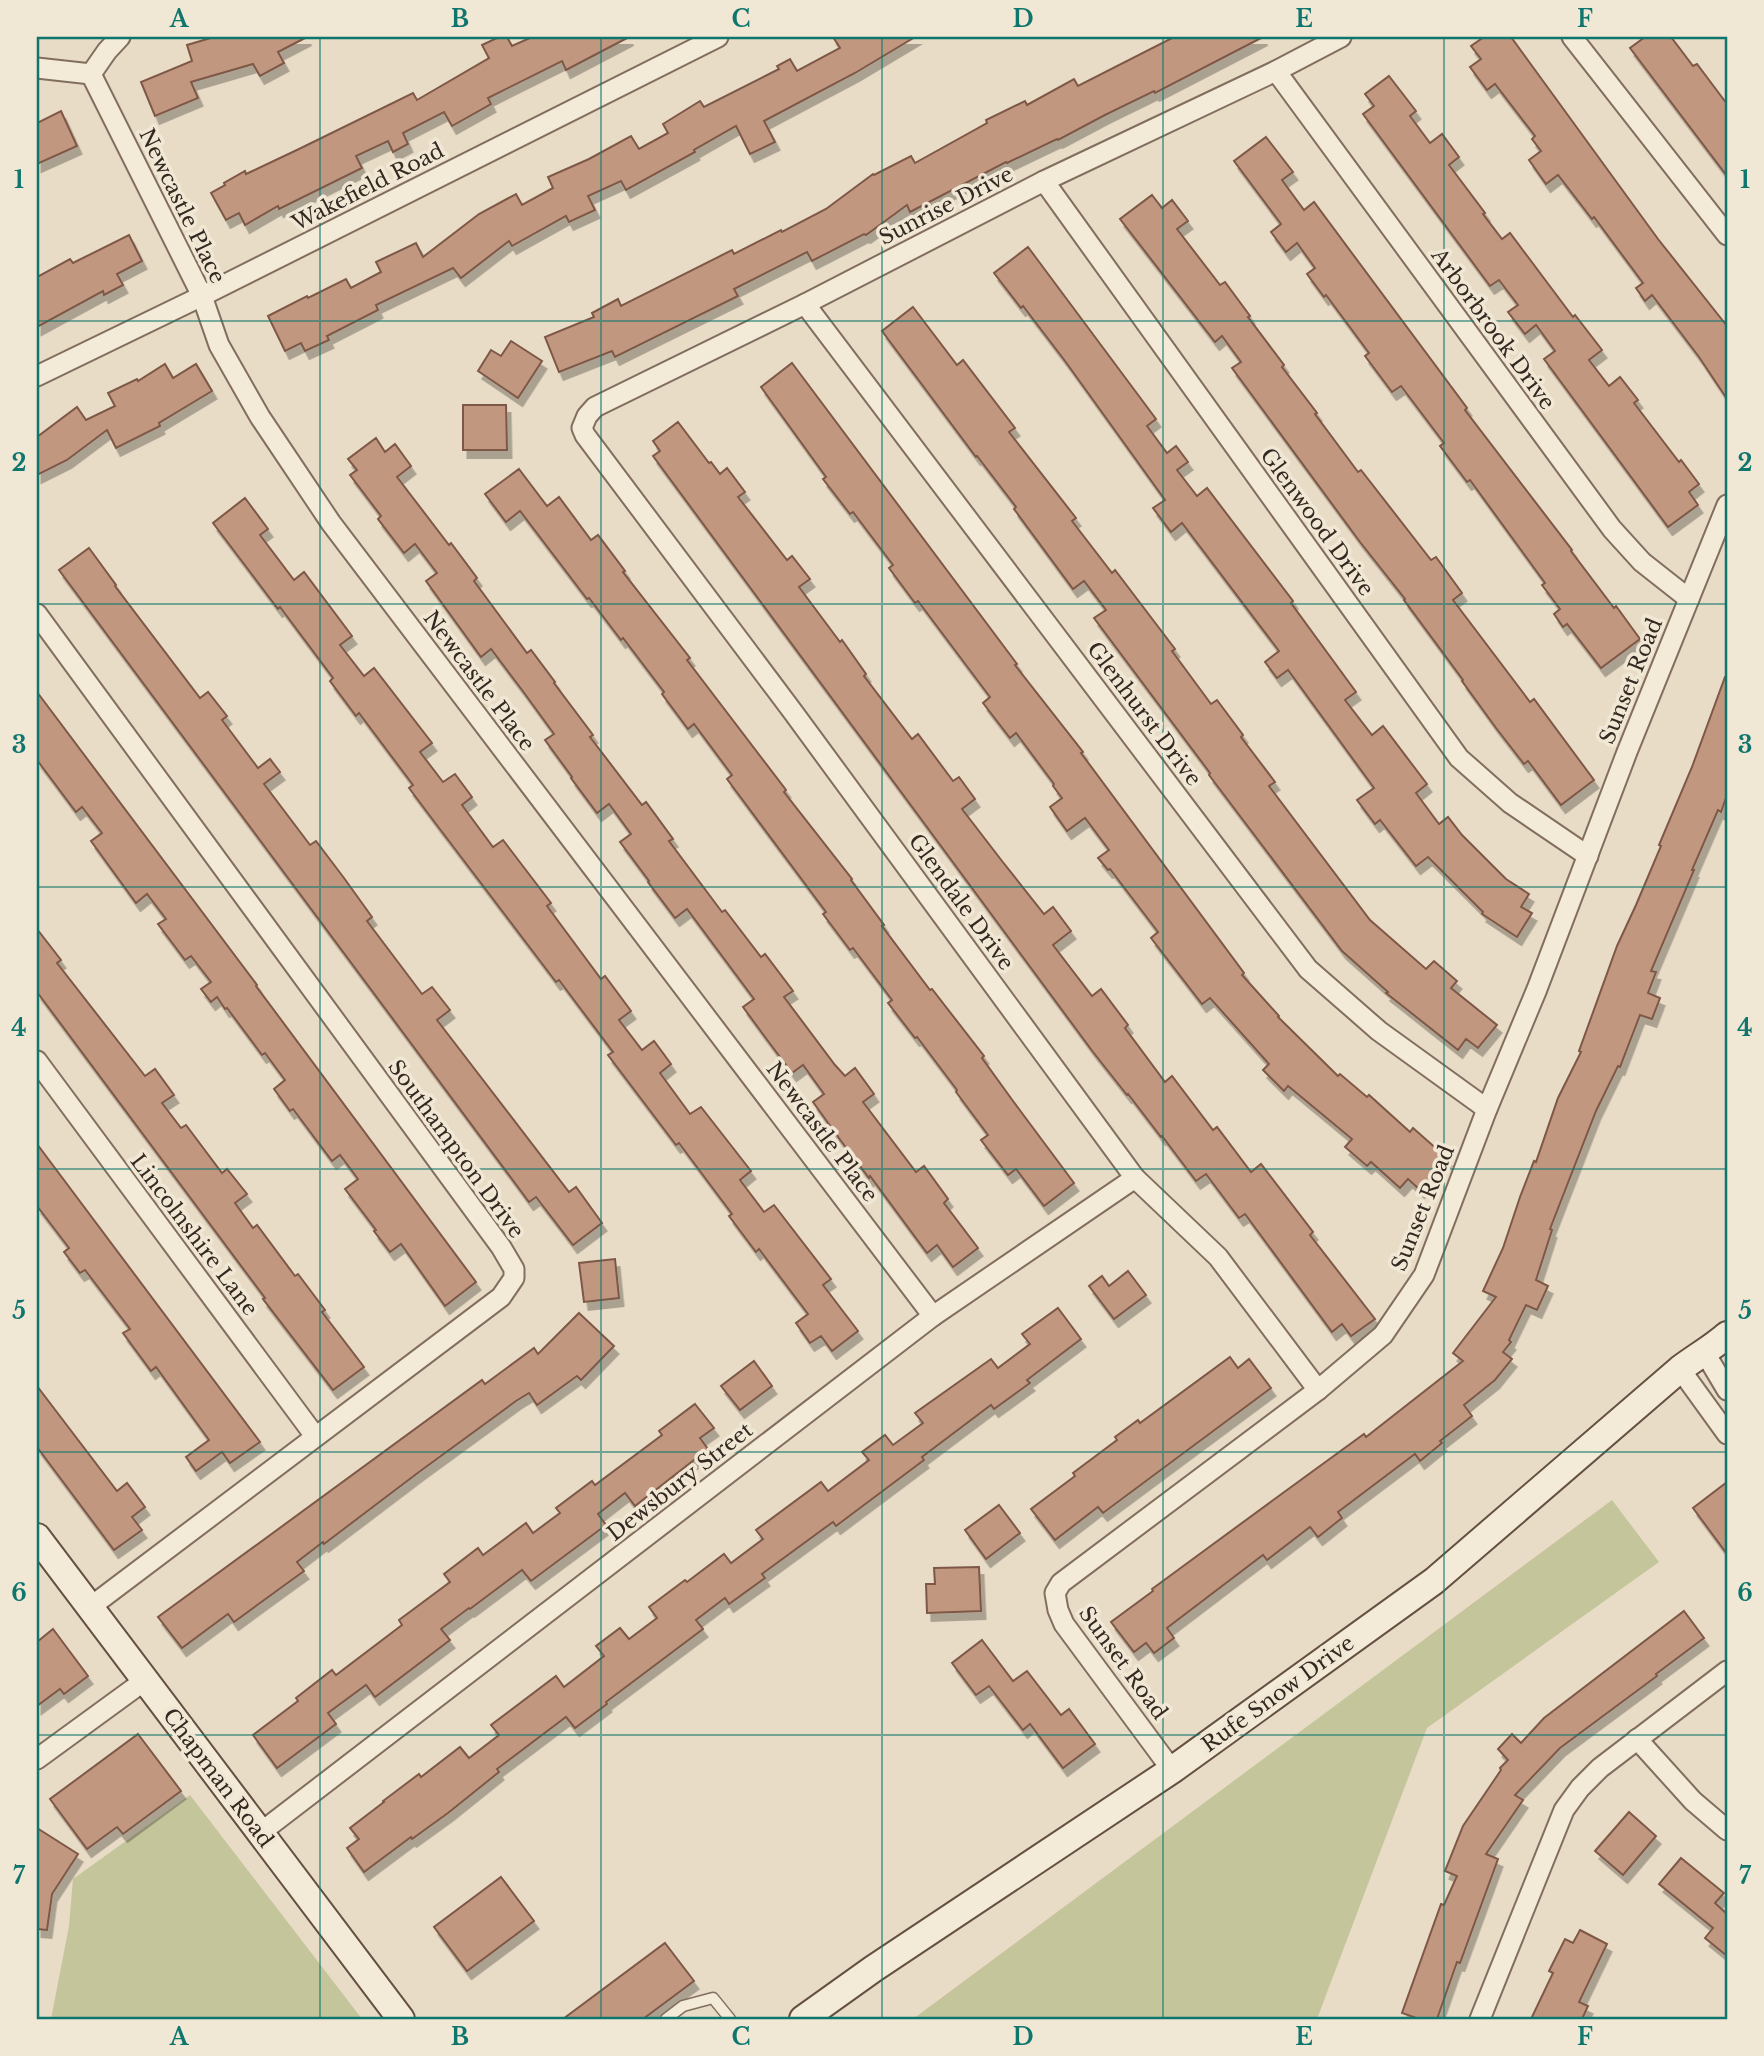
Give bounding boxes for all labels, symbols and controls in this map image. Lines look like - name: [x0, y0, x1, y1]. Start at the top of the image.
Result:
- text: A: [169, 5, 190, 33]
- text: B: [451, 5, 469, 33]
- text: C: [732, 5, 750, 33]
- text: D: [1012, 5, 1034, 33]
- text: E: [1295, 5, 1313, 33]
- text: F: [1577, 5, 1593, 33]
- street label: Newcastle Place: [133, 124, 231, 288]
- street label: Wakefield Road: [287, 137, 448, 237]
- street label: Sunrise Drive: [875, 161, 1017, 251]
- text: 1: [14, 166, 24, 194]
- text: 1: [1740, 166, 1750, 194]
- street label: Arborbrook Drive: [1425, 242, 1560, 415]
- street label: Glenwood Drive: [1255, 443, 1379, 601]
- text: 2: [12, 449, 26, 477]
- text: 2: [1738, 449, 1752, 477]
- street label: Newcastle Place: [418, 606, 540, 756]
- street label: Sunset Road: [1594, 614, 1668, 748]
- street label: Glenhurst Drive: [1081, 637, 1207, 791]
- text: 3: [12, 731, 26, 759]
- text: 3: [1738, 731, 1752, 759]
- street label: Glendale Drive: [903, 829, 1019, 975]
- text: 4: [11, 1014, 27, 1042]
- text: 4: [1737, 1014, 1753, 1042]
- street label: Southampton Drive: [382, 1055, 530, 1243]
- street label: Newcastle Place: [761, 1057, 883, 1207]
- street label: Sunset Road: [1386, 1141, 1460, 1275]
- street label: Lincolnshire Lane: [125, 1149, 263, 1321]
- text: 5: [12, 1297, 26, 1325]
- text: 5: [1738, 1297, 1752, 1325]
- street label: Dewsbury Street: [602, 1417, 758, 1547]
- text: 6: [11, 1579, 27, 1607]
- text: 6: [1737, 1579, 1753, 1607]
- street label: Sunset Road: [1073, 1601, 1173, 1725]
- street label: Rufe Snow Drive: [1197, 1630, 1359, 1758]
- street label: Chapman Road: [157, 1703, 279, 1853]
- text: 7: [13, 1862, 26, 1890]
- text: 7: [1739, 1862, 1752, 1890]
- text: A: [169, 2023, 190, 2051]
- text: B: [451, 2023, 469, 2051]
- text: C: [732, 2023, 750, 2051]
- text: D: [1012, 2023, 1034, 2051]
- text: E: [1295, 2023, 1313, 2051]
- text: F: [1577, 2023, 1593, 2051]

